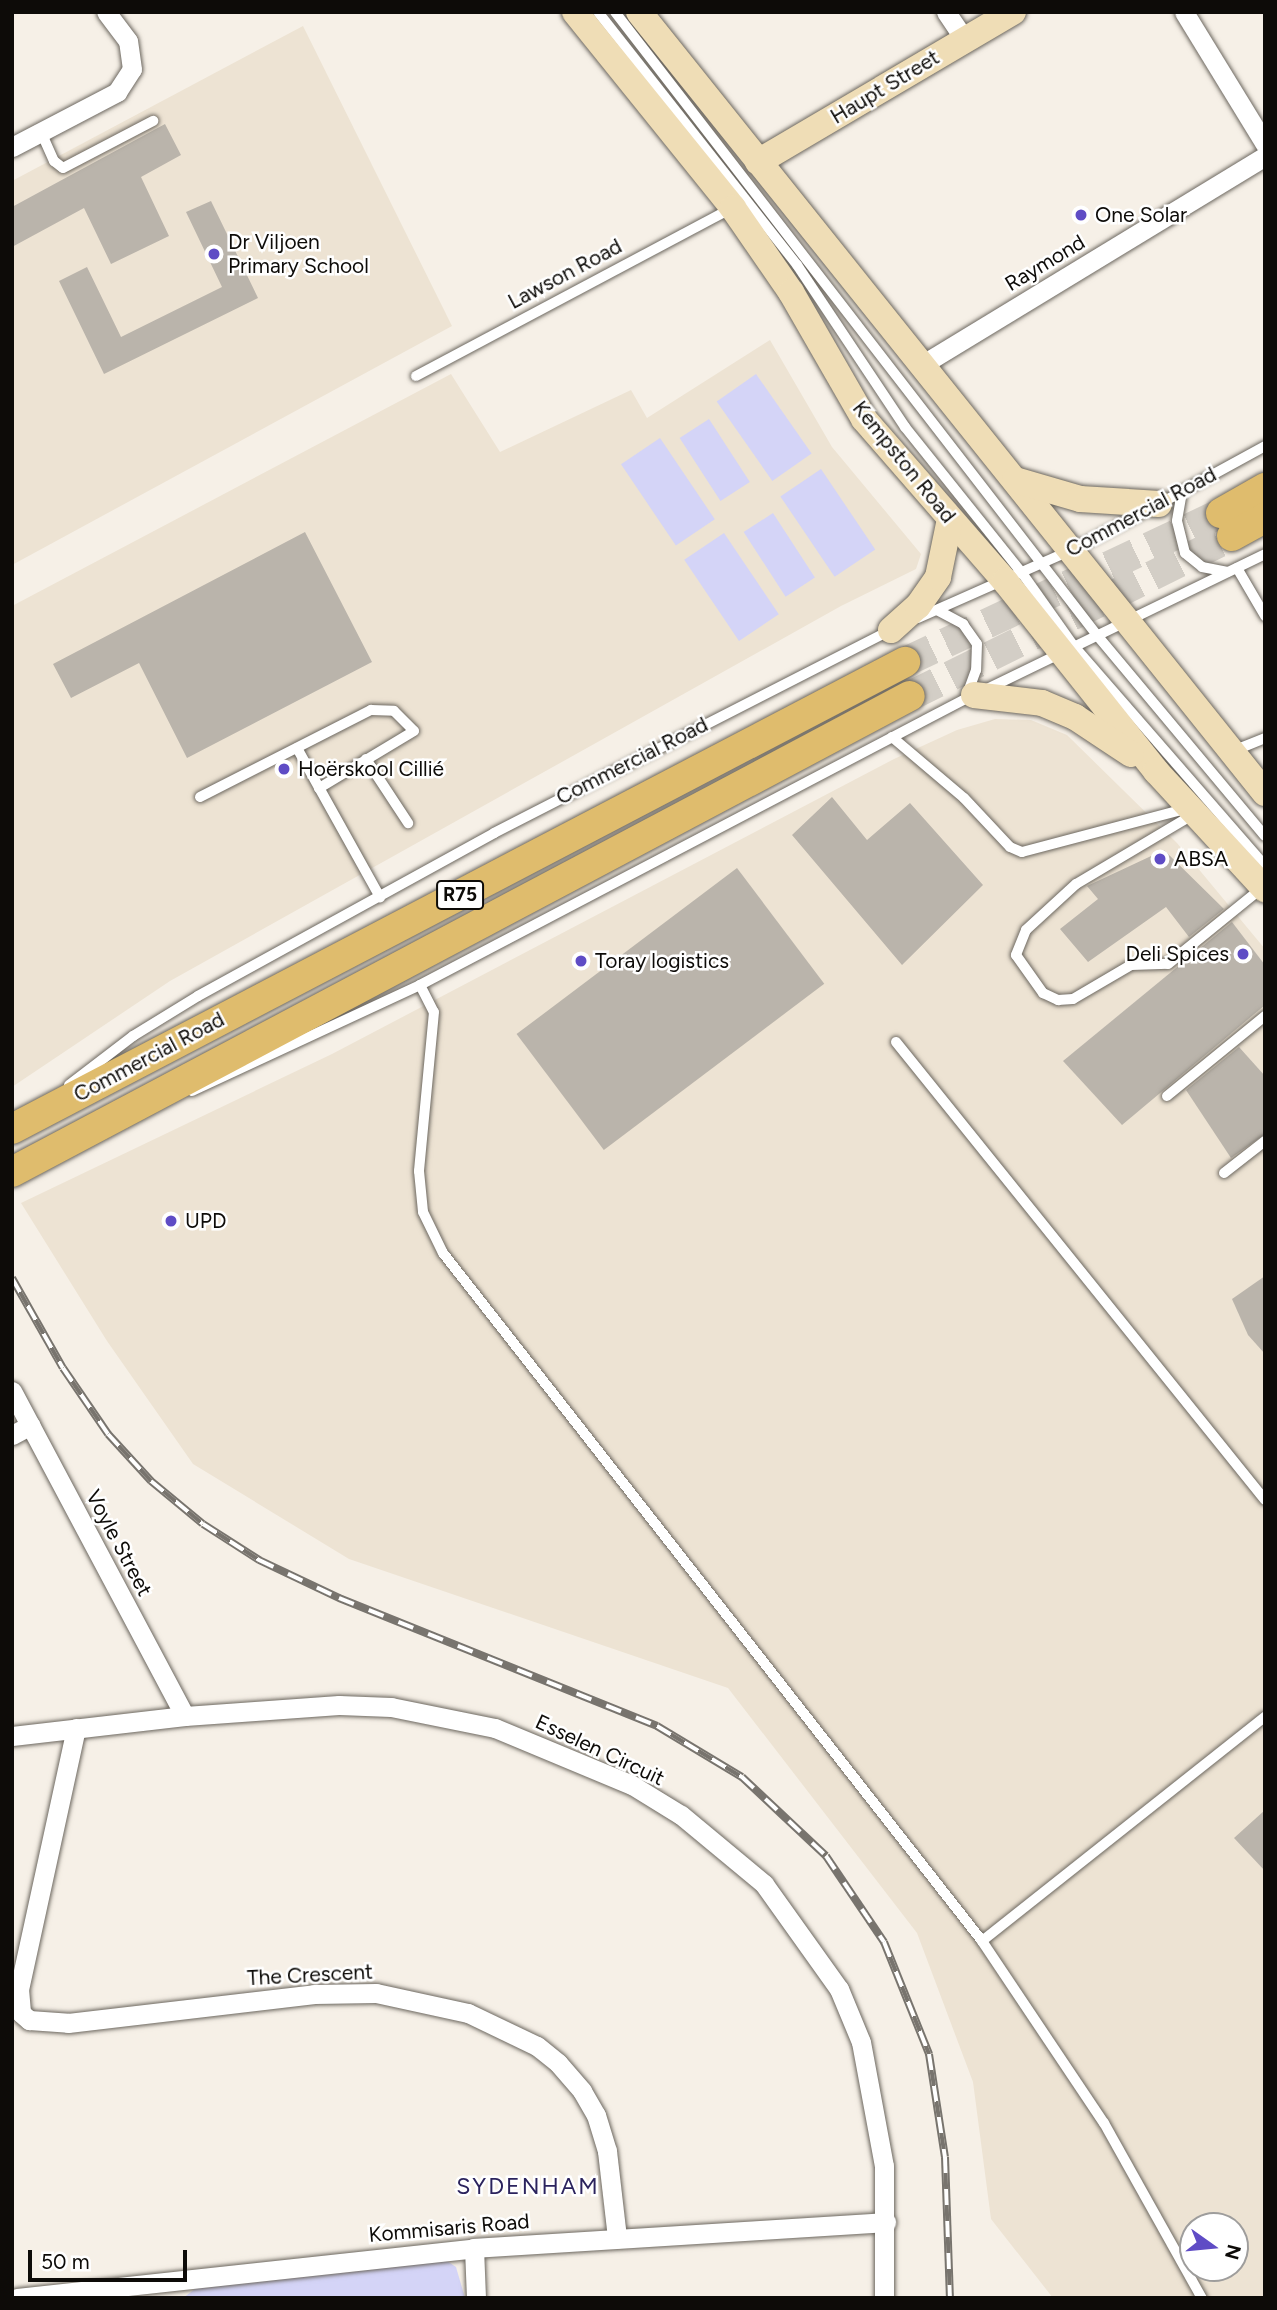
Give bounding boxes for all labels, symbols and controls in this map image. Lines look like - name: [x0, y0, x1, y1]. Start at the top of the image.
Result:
- street label: Haupt Street: [826, 45, 944, 129]
- place label: One Solar: [1095, 202, 1187, 228]
- marker: One Solar: [1073, 207, 1089, 223]
- place label: Dr Viljoen Primary School: [228, 229, 369, 279]
- street label: Raymond: [1000, 229, 1090, 297]
- street label: Lawson Road: [504, 233, 626, 315]
- marker: Dr Viljoen Primary School: [206, 246, 222, 262]
- street label: Kempston Road: [847, 396, 961, 528]
- street label: Commercial Road: [1061, 462, 1221, 562]
- street label: Commercial Road: [552, 712, 712, 810]
- place label: Hoërskool Cillié: [298, 756, 444, 782]
- marker: Hoërskool Cillié: [276, 761, 292, 777]
- place label: ABSA: [1174, 846, 1228, 872]
- marker: ABSA: [1152, 851, 1168, 867]
- road number: R75: [435, 880, 484, 911]
- place label: Deli Spices: [1126, 941, 1229, 967]
- marker: Deli Spices: [1235, 946, 1251, 962]
- place label: Toray logistics: [595, 948, 729, 974]
- marker: Toray logistics: [573, 953, 589, 969]
- street label: Commercial Road: [69, 1007, 229, 1107]
- place label: UPD: [185, 1208, 226, 1234]
- marker: UPD: [163, 1213, 179, 1229]
- street label: Voyle Street: [80, 1486, 158, 1600]
- street label: Esselen Circuit: [531, 1709, 669, 1791]
- street label: The Crescent: [246, 1959, 374, 1991]
- district label: SYDENHAM: [457, 2172, 599, 2200]
- street label: Kommisaris Road: [368, 2208, 530, 2248]
- north arrow: [1179, 2212, 1249, 2282]
- scale bar: [32, 2236, 191, 2280]
- text: N: [1220, 2242, 1246, 2262]
- text: 50 m: [41, 2249, 90, 2274]

